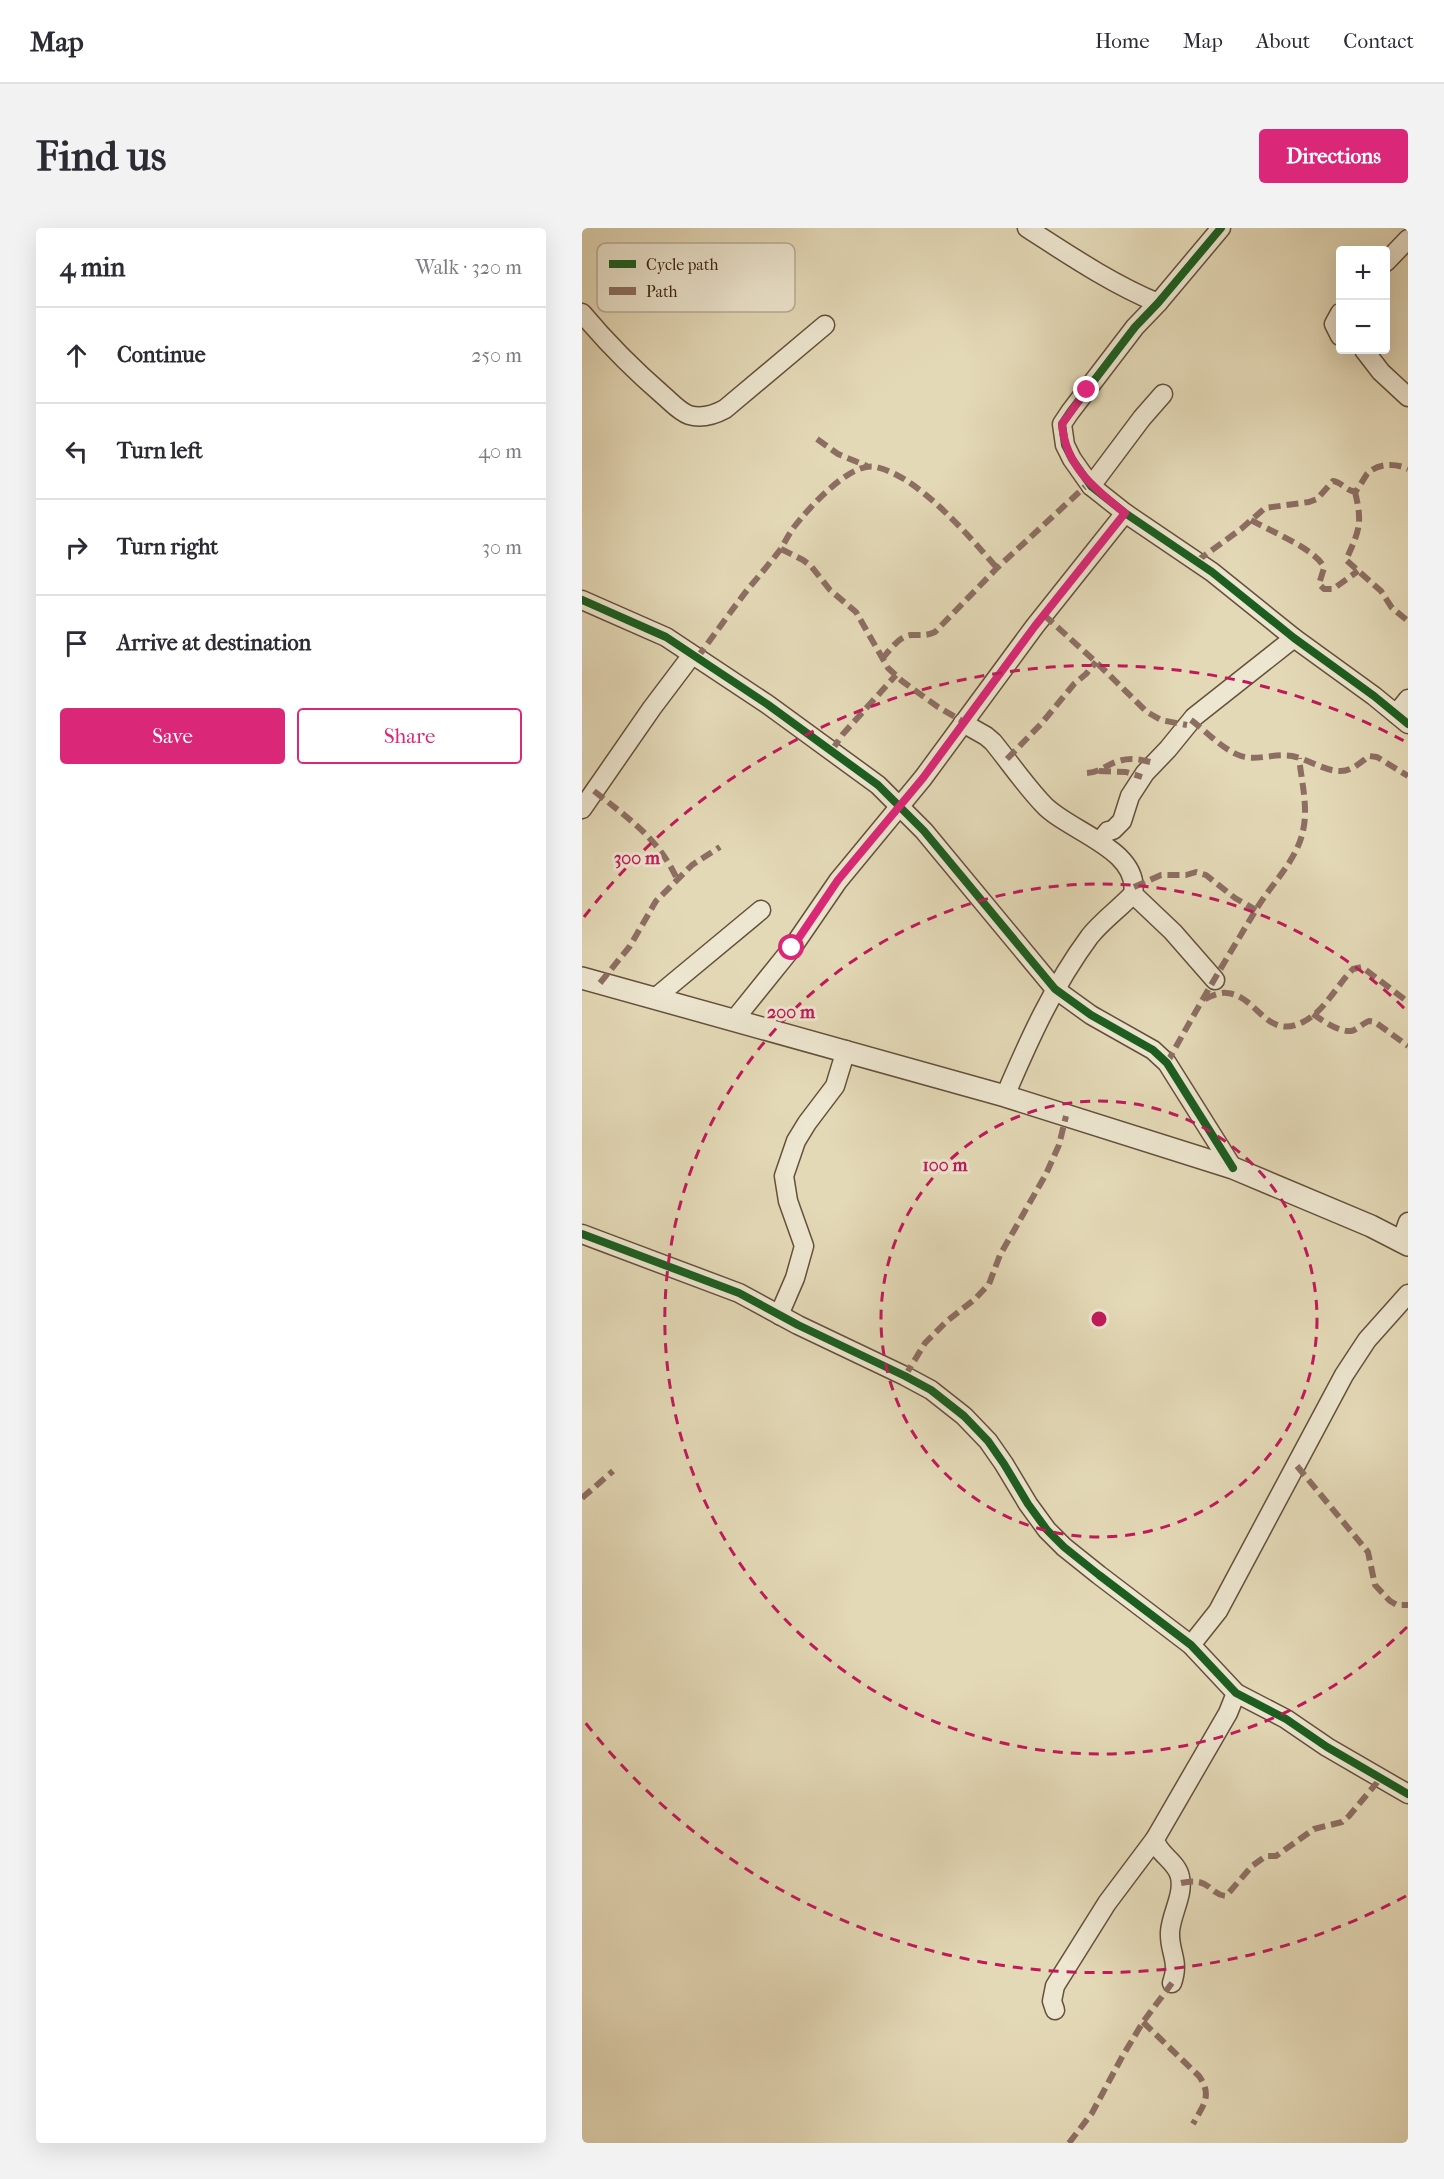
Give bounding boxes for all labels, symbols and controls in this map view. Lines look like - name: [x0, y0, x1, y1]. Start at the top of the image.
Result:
- text: Map: [30, 25, 84, 58]
- text: Home: [1095, 29, 1150, 53]
- text: Map: [1183, 29, 1223, 53]
- text: About: [1256, 29, 1310, 53]
- text: Contact: [1343, 29, 1414, 53]
- button: Directions: [1259, 129, 1408, 183]
- text: Find us: [36, 132, 166, 181]
- legend: [597, 243, 795, 312]
- map controls: [1336, 246, 1390, 354]
- button: +: [1336, 246, 1390, 300]
- text: 4 min: [60, 252, 125, 283]
- text: Cycle path: [646, 255, 718, 274]
- text: Walk · 320 m: [416, 256, 522, 279]
- text: Path: [646, 282, 678, 301]
- button: −: [1336, 300, 1390, 354]
- icon: ahead: [60, 339, 93, 372]
- text: Continue: [117, 342, 206, 368]
- text: 250 m: [471, 344, 522, 367]
- route end: [1073, 376, 1099, 402]
- icon: left: [60, 435, 93, 468]
- text: Turn left: [117, 438, 203, 464]
- text: 40 m: [478, 440, 522, 463]
- icon: right: [60, 531, 93, 564]
- text: Turn right: [117, 534, 218, 560]
- text: 30 m: [482, 536, 522, 559]
- icon: arrive: [60, 627, 93, 660]
- text: Arrive at destination: [117, 630, 311, 656]
- button: Save: [60, 708, 285, 764]
- button: Share: [297, 708, 522, 764]
- text: 300 m: [614, 848, 661, 869]
- route start: [778, 934, 804, 960]
- text: 200 m: [767, 1002, 816, 1023]
- text: 100 m: [922, 1155, 969, 1176]
- centre of rings: [1089, 1309, 1109, 1329]

